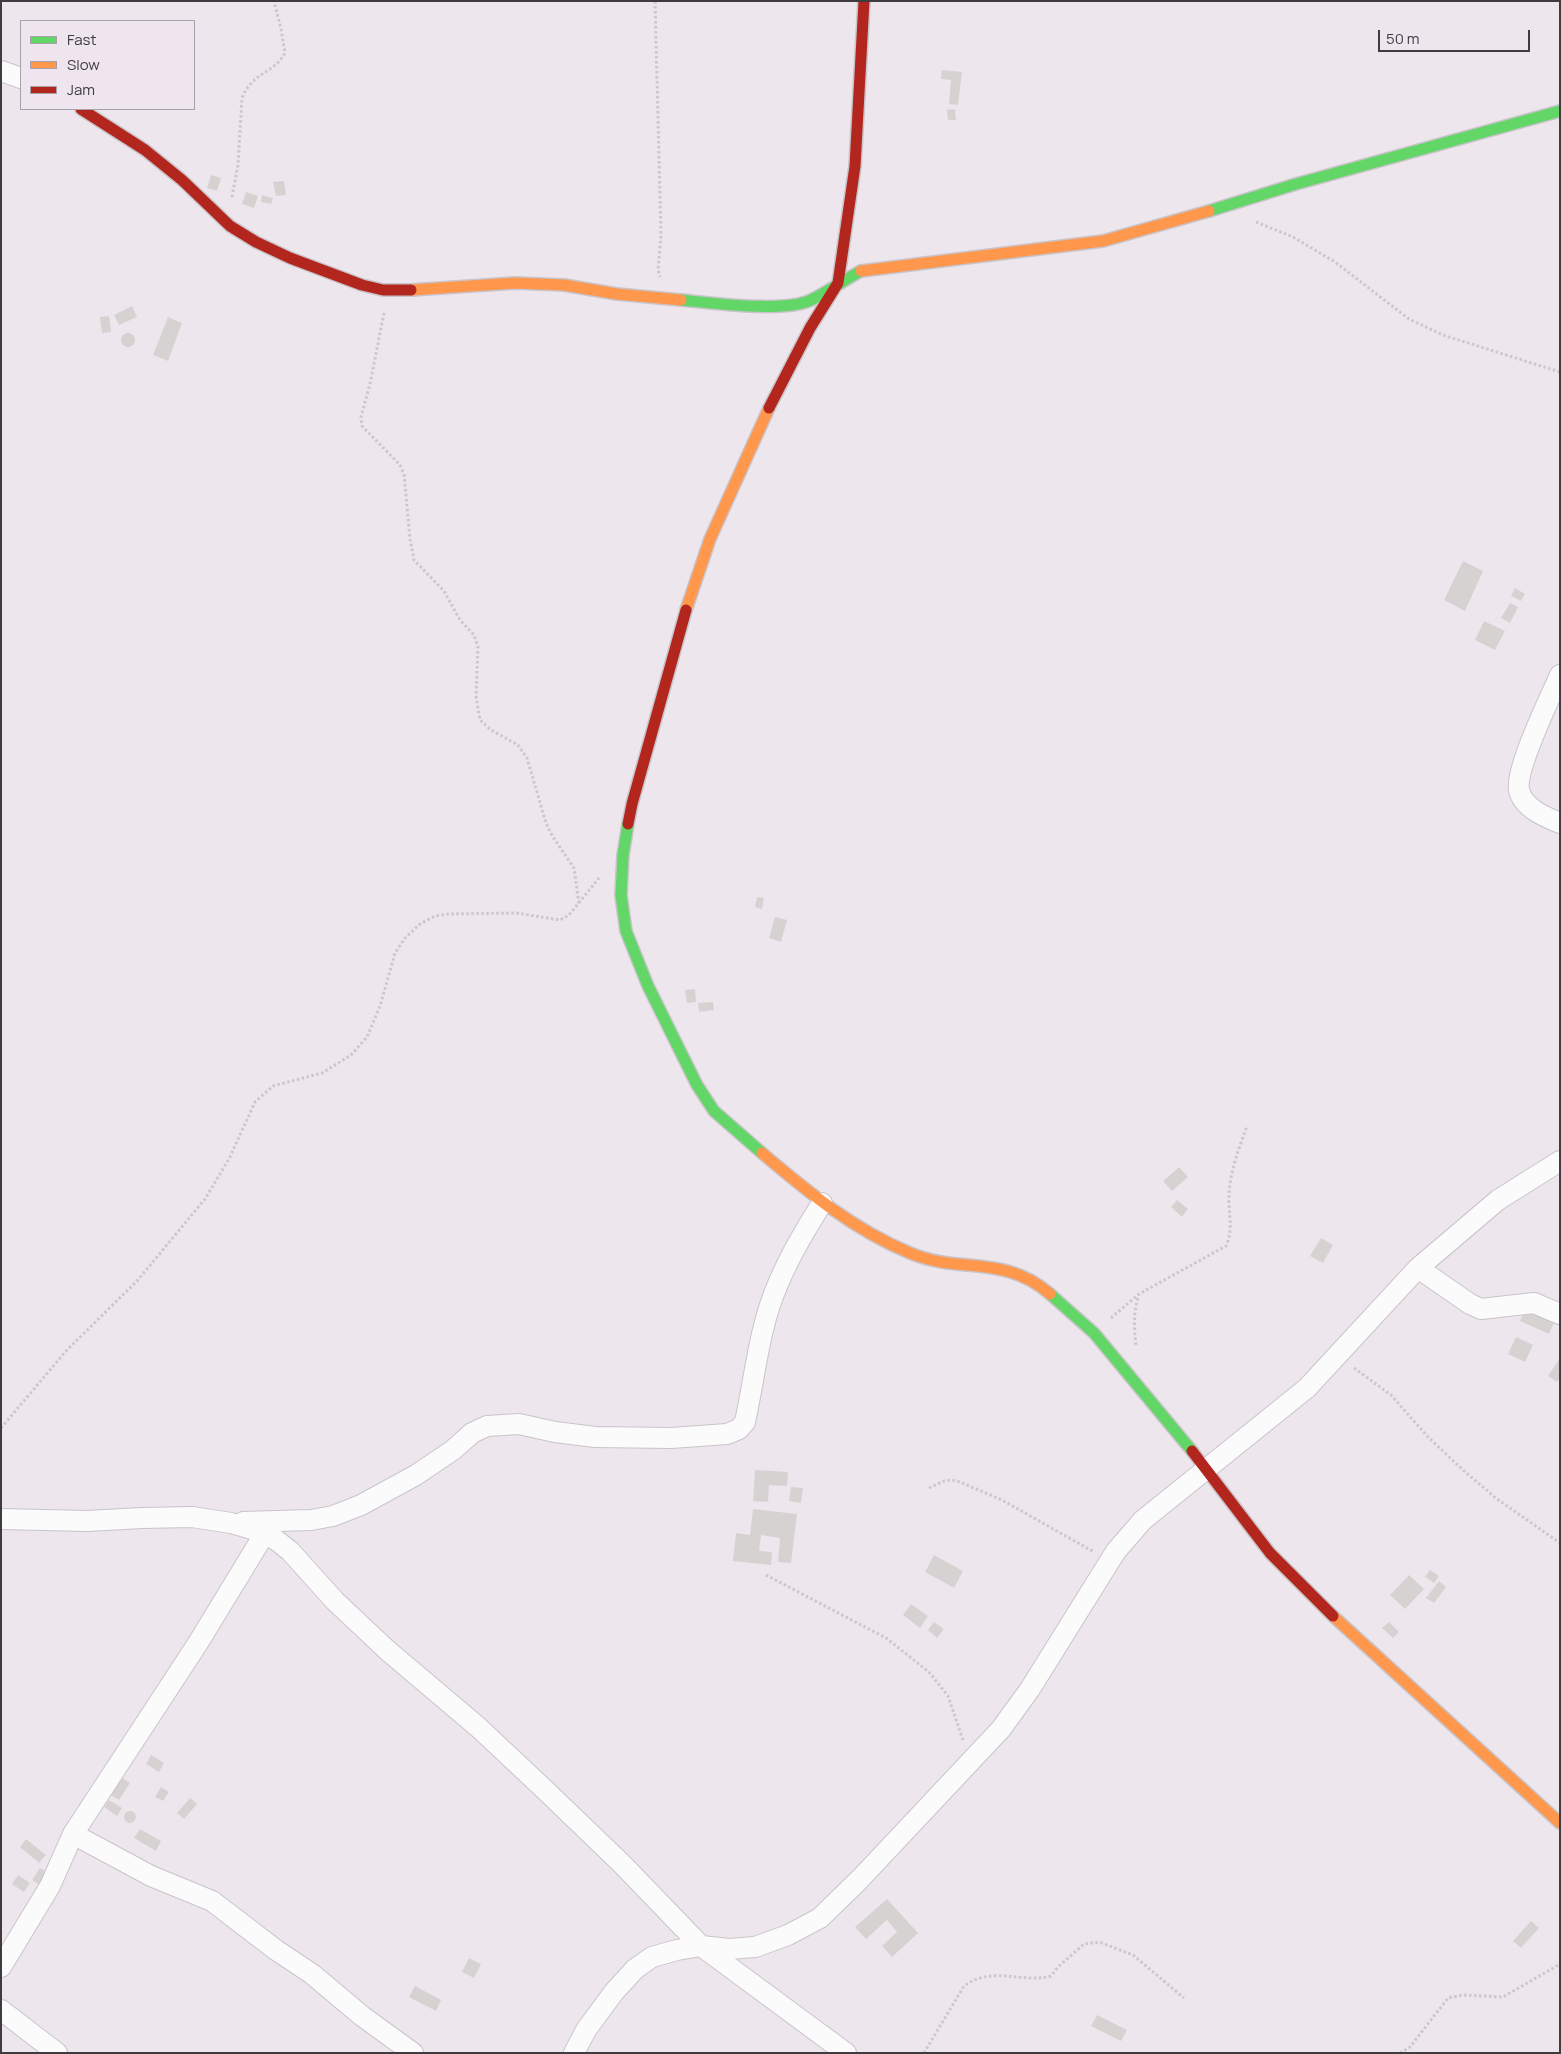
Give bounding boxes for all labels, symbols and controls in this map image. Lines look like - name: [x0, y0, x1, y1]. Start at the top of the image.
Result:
- legend: [20, 20, 195, 110]
- scale bar: [1381, 20, 1534, 52]
- text: 50 m: [1386, 28, 1420, 49]
- text: Fast: [67, 29, 96, 50]
- text: Slow: [67, 54, 100, 75]
- text: Jam: [67, 79, 95, 100]

